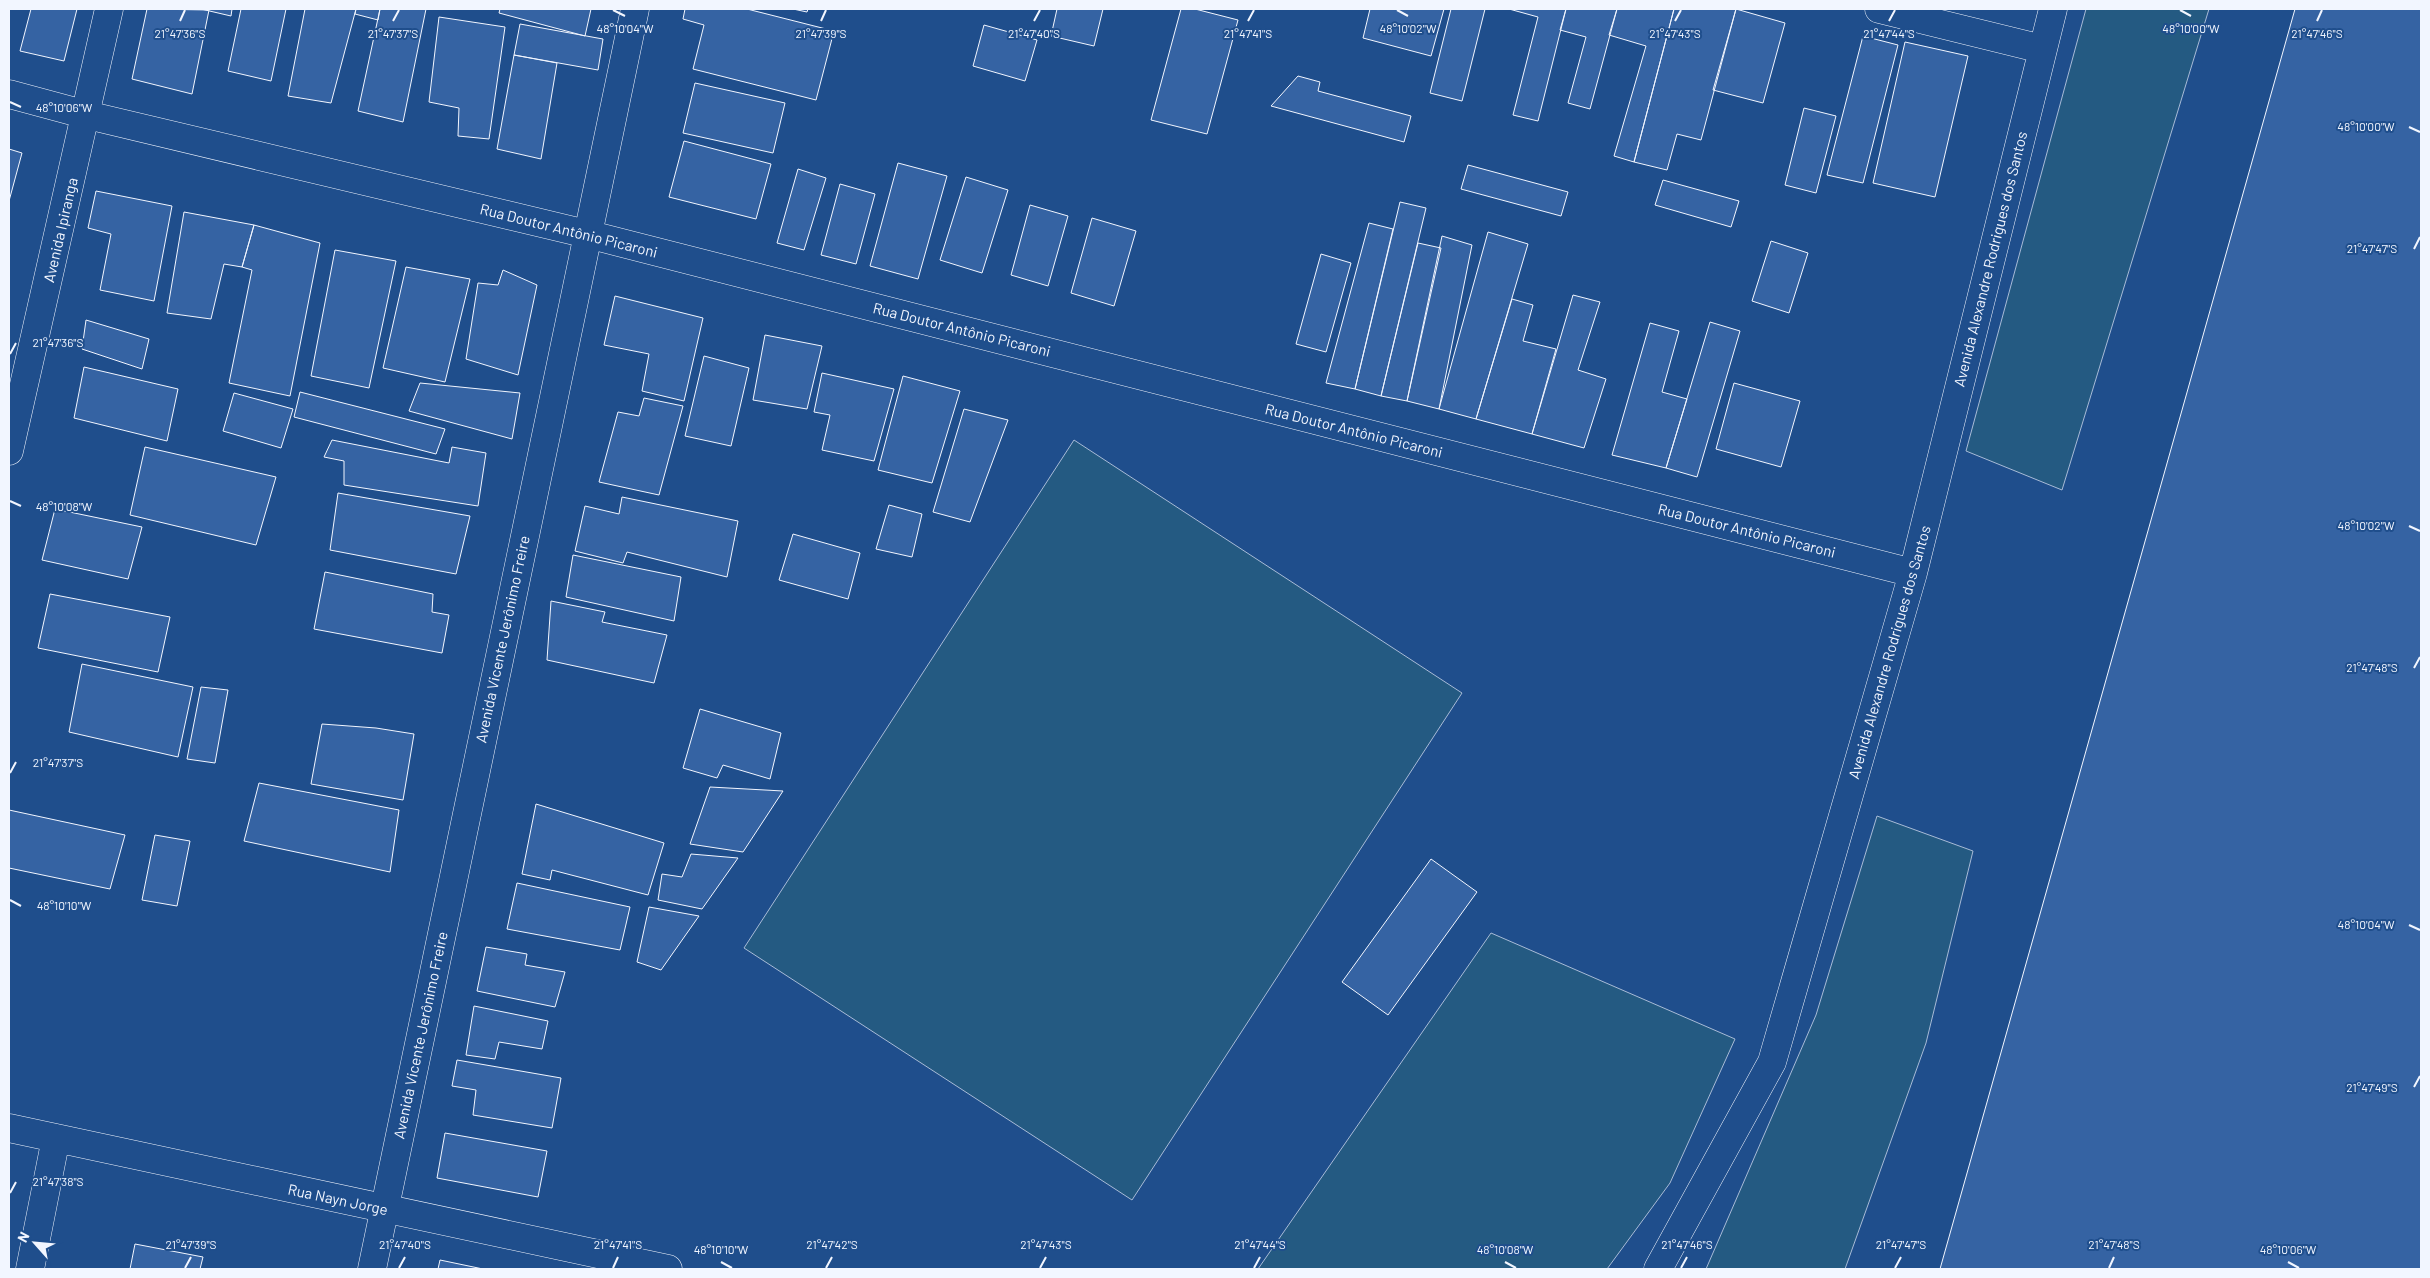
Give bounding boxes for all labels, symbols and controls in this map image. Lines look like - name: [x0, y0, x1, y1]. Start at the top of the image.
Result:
- text: 48°10'04"W: [597, 21, 654, 35]
- text: 48°10'02"W: [1380, 21, 1437, 35]
- text: 48°10'00"W: [2162, 21, 2220, 35]
- text: 21°47'36"S: [154, 26, 206, 40]
- text: 21°47'37"S: [368, 26, 418, 40]
- text: 21°47'39"S: [795, 26, 847, 40]
- text: 21°47'40"S: [1008, 26, 1060, 40]
- text: 21°47'41"S: [1224, 26, 1272, 40]
- text: 21°47'43"S: [1649, 26, 1701, 40]
- text: 21°47'44"S: [1863, 26, 1915, 40]
- text: 21°47'46"S: [2291, 26, 2343, 40]
- text: 48°10'06"W: [36, 100, 93, 114]
- text: 48°10'00"W: [2337, 119, 2395, 133]
- street label: Avenida Alexandre Rodrigues dos Santos: [1949, 129, 2031, 389]
- street label: Avenida Ipiranga: [39, 176, 81, 284]
- street label: Rua Doutor Antônio Picaroni: [478, 199, 660, 261]
- text: 21°47'47"S: [2347, 241, 2397, 255]
- street label: Rua Doutor Antônio Picaroni: [871, 298, 1053, 360]
- text: 21°47'36"S: [32, 335, 84, 349]
- street label: Rua Doutor Antônio Picaroni: [1263, 399, 1445, 461]
- text: 48°10'08"W: [36, 499, 93, 513]
- street label: Rua Doutor Antônio Picaroni: [1656, 499, 1838, 561]
- text: 48°10'02"W: [2338, 518, 2395, 532]
- street label: Avenida Alexandre Rodrigues dos Santos: [1844, 523, 1934, 781]
- street label: Avenida Vicente Jerônimo Freire: [471, 534, 533, 744]
- text: 21°47'48"S: [2346, 660, 2398, 674]
- text: 21°47'37"S: [33, 755, 83, 769]
- text: 48°10'10"W: [37, 898, 92, 912]
- text: 48°10'04"W: [2338, 917, 2395, 931]
- street label: Avenida Vicente Jerônimo Freire: [389, 930, 451, 1140]
- text: 21°47'49"S: [2346, 1080, 2398, 1094]
- text: 21°47'38"S: [32, 1174, 84, 1188]
- street label: Rua Nayn Jorge: [286, 1180, 390, 1218]
- north arrow: [10, 1218, 60, 1268]
- text: N: [13, 1229, 33, 1245]
- text: 21°47'39"S: [165, 1237, 217, 1251]
- text: 21°47'40"S: [379, 1237, 431, 1251]
- text: 21°47'41"S: [594, 1237, 642, 1251]
- text: 21°47'42"S: [806, 1237, 858, 1251]
- text: 21°47'43"S: [1020, 1237, 1072, 1251]
- text: 21°47'44"S: [1234, 1237, 1286, 1251]
- text: 21°47'46"S: [1661, 1237, 1713, 1251]
- text: 21°47'47"S: [1876, 1237, 1926, 1251]
- text: 21°47'48"S: [2088, 1237, 2140, 1251]
- text: 48°10'10"W: [694, 1242, 749, 1256]
- text: 48°10'08"W: [1477, 1242, 1534, 1256]
- text: 48°10'06"W: [2260, 1242, 2317, 1256]

